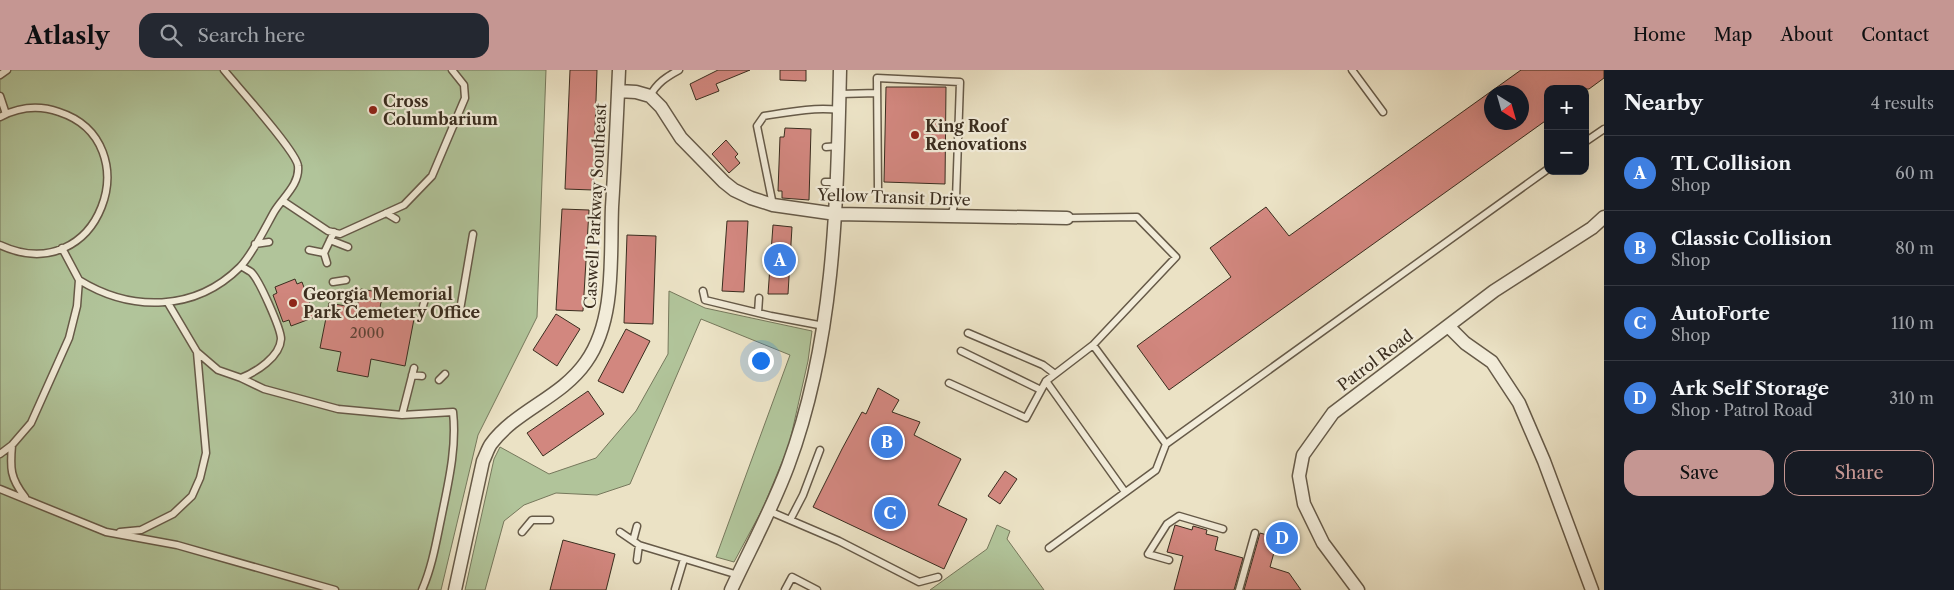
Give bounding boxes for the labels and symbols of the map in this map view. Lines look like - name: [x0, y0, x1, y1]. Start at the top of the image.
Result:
- north arrow: [1484, 85, 1529, 130]
- place label: Cross Columbarium: [383, 91, 498, 129]
- street label: Caswell Parkway Southeast: [580, 102, 610, 309]
- marker: Cross Columbarium: [367, 104, 379, 116]
- place label: King Roof Renovations: [925, 116, 1027, 154]
- marker: King Roof Renovations: [909, 129, 921, 141]
- street label: Yellow Transit Drive: [816, 184, 971, 210]
- pin: A: [764, 241, 796, 279]
- place label: Georgia Memorial Park Cemetery Office: [303, 284, 481, 322]
- marker: Georgia Memorial Park Cemetery Office: [287, 297, 299, 309]
- house number: 2000: [350, 324, 384, 342]
- street label: Patrol Road: [1333, 325, 1417, 395]
- your location: [748, 348, 774, 374]
- pin: B: [871, 423, 903, 461]
- pin: C: [874, 494, 906, 532]
- pin: D: [1266, 519, 1298, 557]

